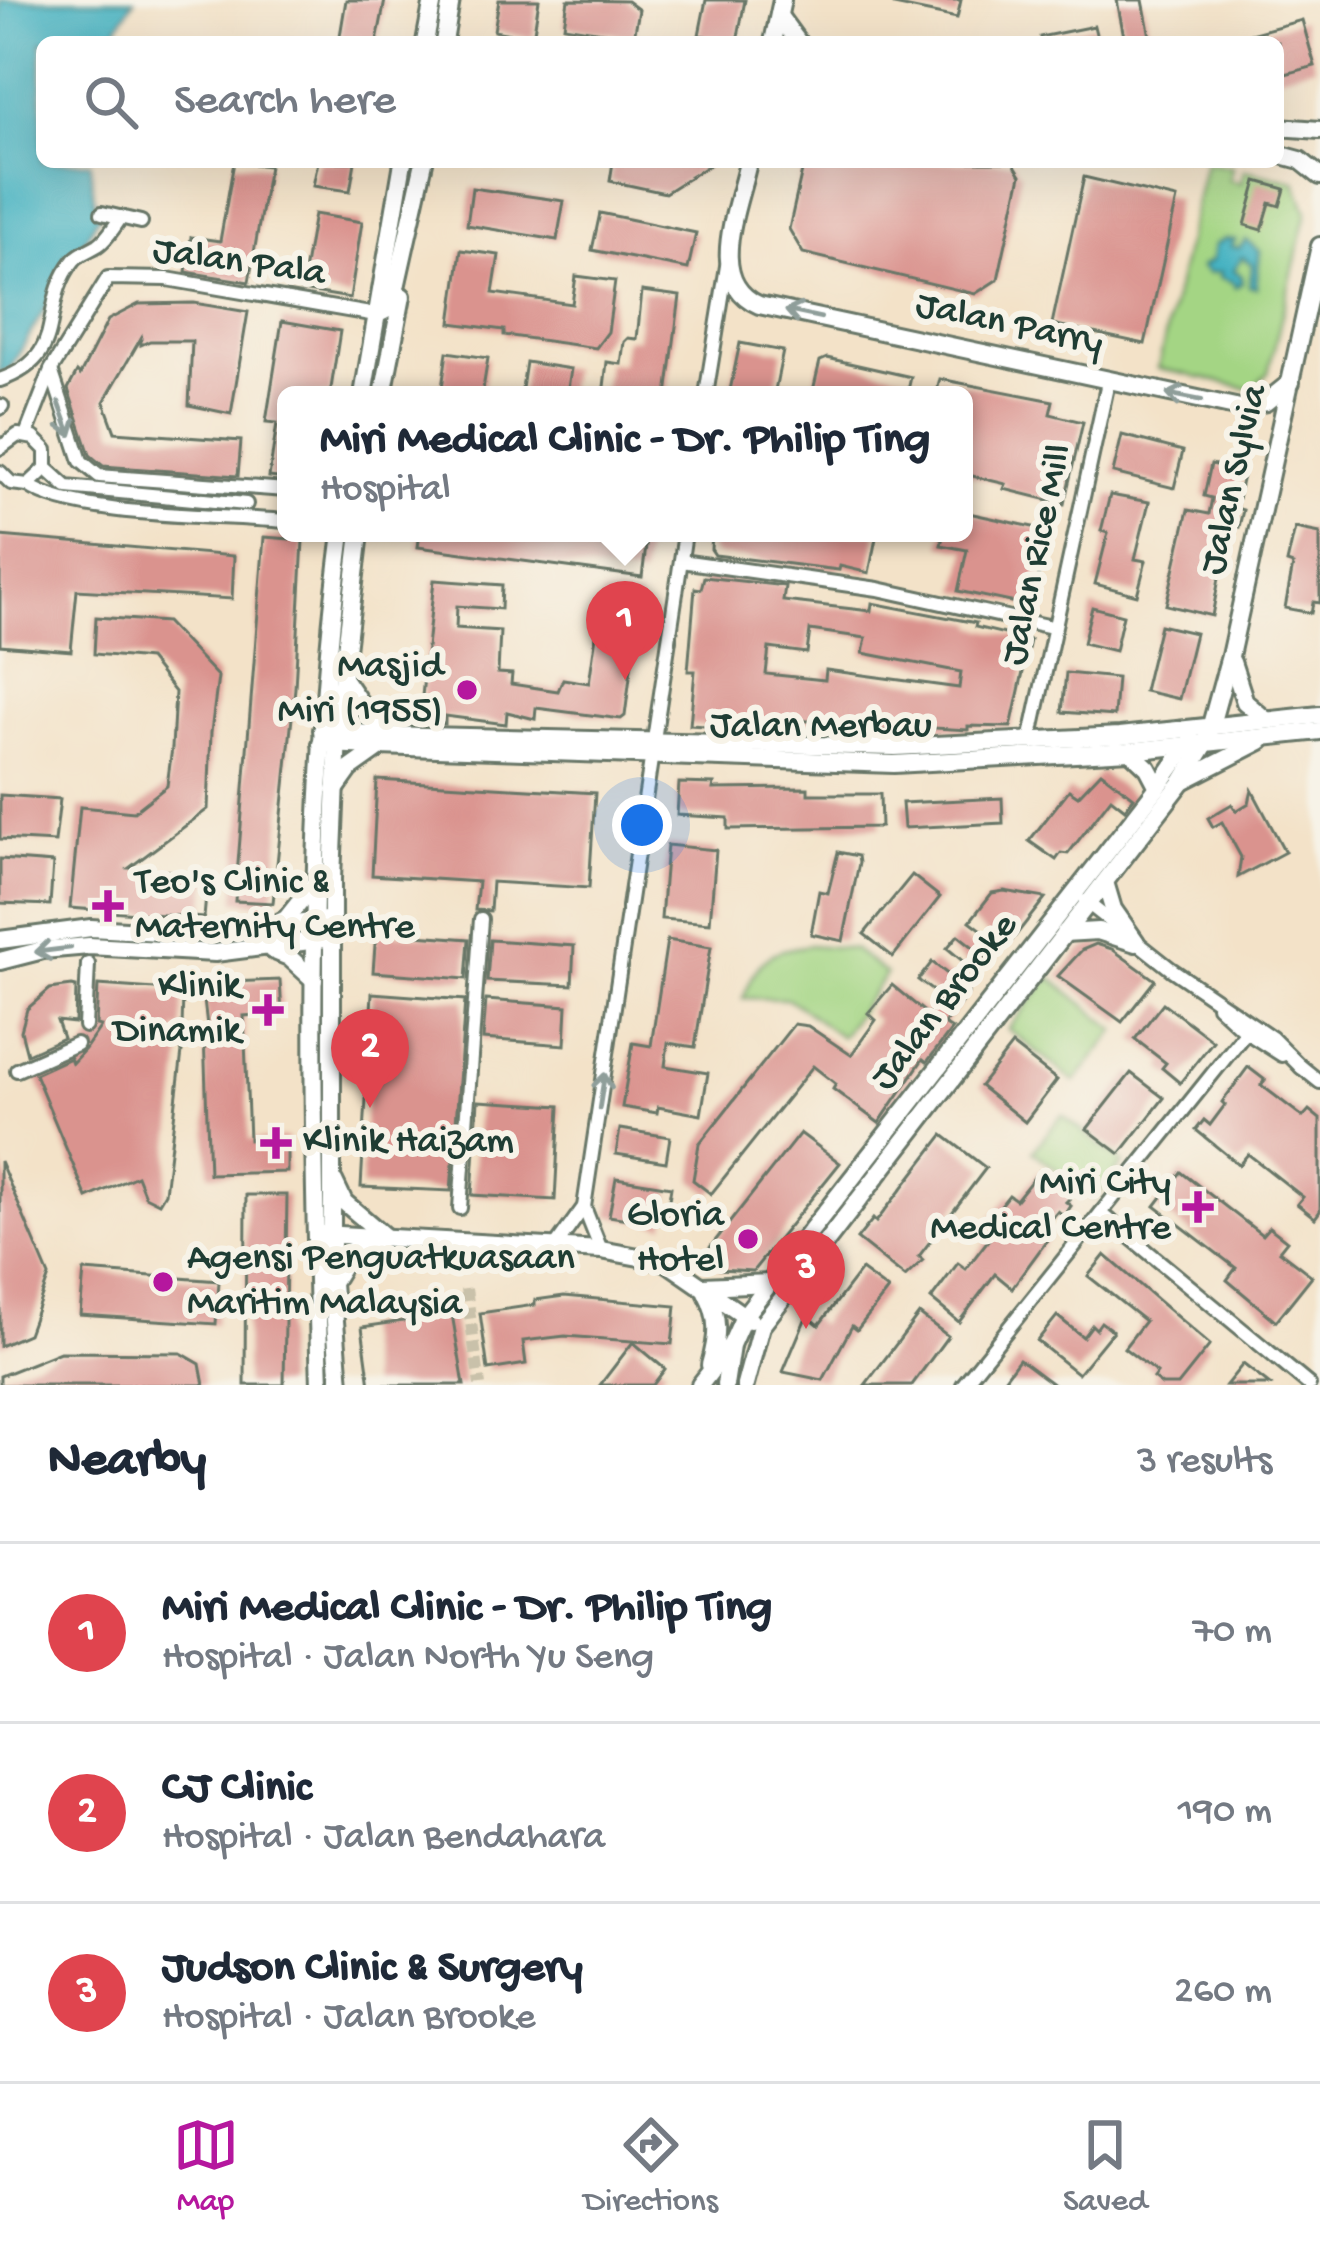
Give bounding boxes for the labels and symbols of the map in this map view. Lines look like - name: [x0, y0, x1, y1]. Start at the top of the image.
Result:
- street label: Jalan Pala: [150, 229, 330, 299]
- street label: Jalan Parry: [911, 284, 1107, 368]
- one-way arrow: [785, 302, 823, 325]
- street label: Jalan Sylvia: [1192, 379, 1280, 579]
- one-way arrow: [1166, 385, 1205, 407]
- one-way arrow: [56, 400, 77, 437]
- street label: Jalan Rice Mill: [993, 440, 1085, 670]
- pin: 1: [586, 581, 664, 680]
- place label: Masjid Miri (1955): [278, 645, 446, 736]
- marker: Masjid Miri (1955): [454, 677, 480, 703]
- street label: Jalan Merbau: [710, 705, 932, 751]
- your location: [612, 795, 672, 855]
- place label: Teo's Clinic & Maternity Centre: [133, 861, 415, 952]
- marker: Teo's Clinic & Maternity Centre: [92, 890, 124, 922]
- street label: Jalan Brooke: [863, 905, 1030, 1101]
- one-way arrow: [35, 940, 74, 962]
- place label: Klinik Dinamik: [110, 965, 245, 1056]
- marker: Klinik Dinamik: [252, 994, 284, 1026]
- pin: 2: [331, 1009, 409, 1108]
- one-way arrow: [591, 1073, 614, 1112]
- place label: Klinik Haizam: [303, 1120, 514, 1166]
- marker: Klinik Haizam: [260, 1127, 292, 1159]
- place label: Miri City Medical Centre: [930, 1162, 1172, 1253]
- marker: Miri City Medical Centre: [1182, 1191, 1214, 1223]
- place label: Gloria Hotel: [627, 1194, 725, 1285]
- marker: Gloria Hotel: [735, 1226, 761, 1252]
- pin: 3: [767, 1230, 845, 1329]
- place label: Agensi Penguatkuasaan Maritim Malaysia: [187, 1237, 575, 1328]
- marker: Agensi Penguatkuasaan Maritim Malaysia: [150, 1269, 176, 1295]

